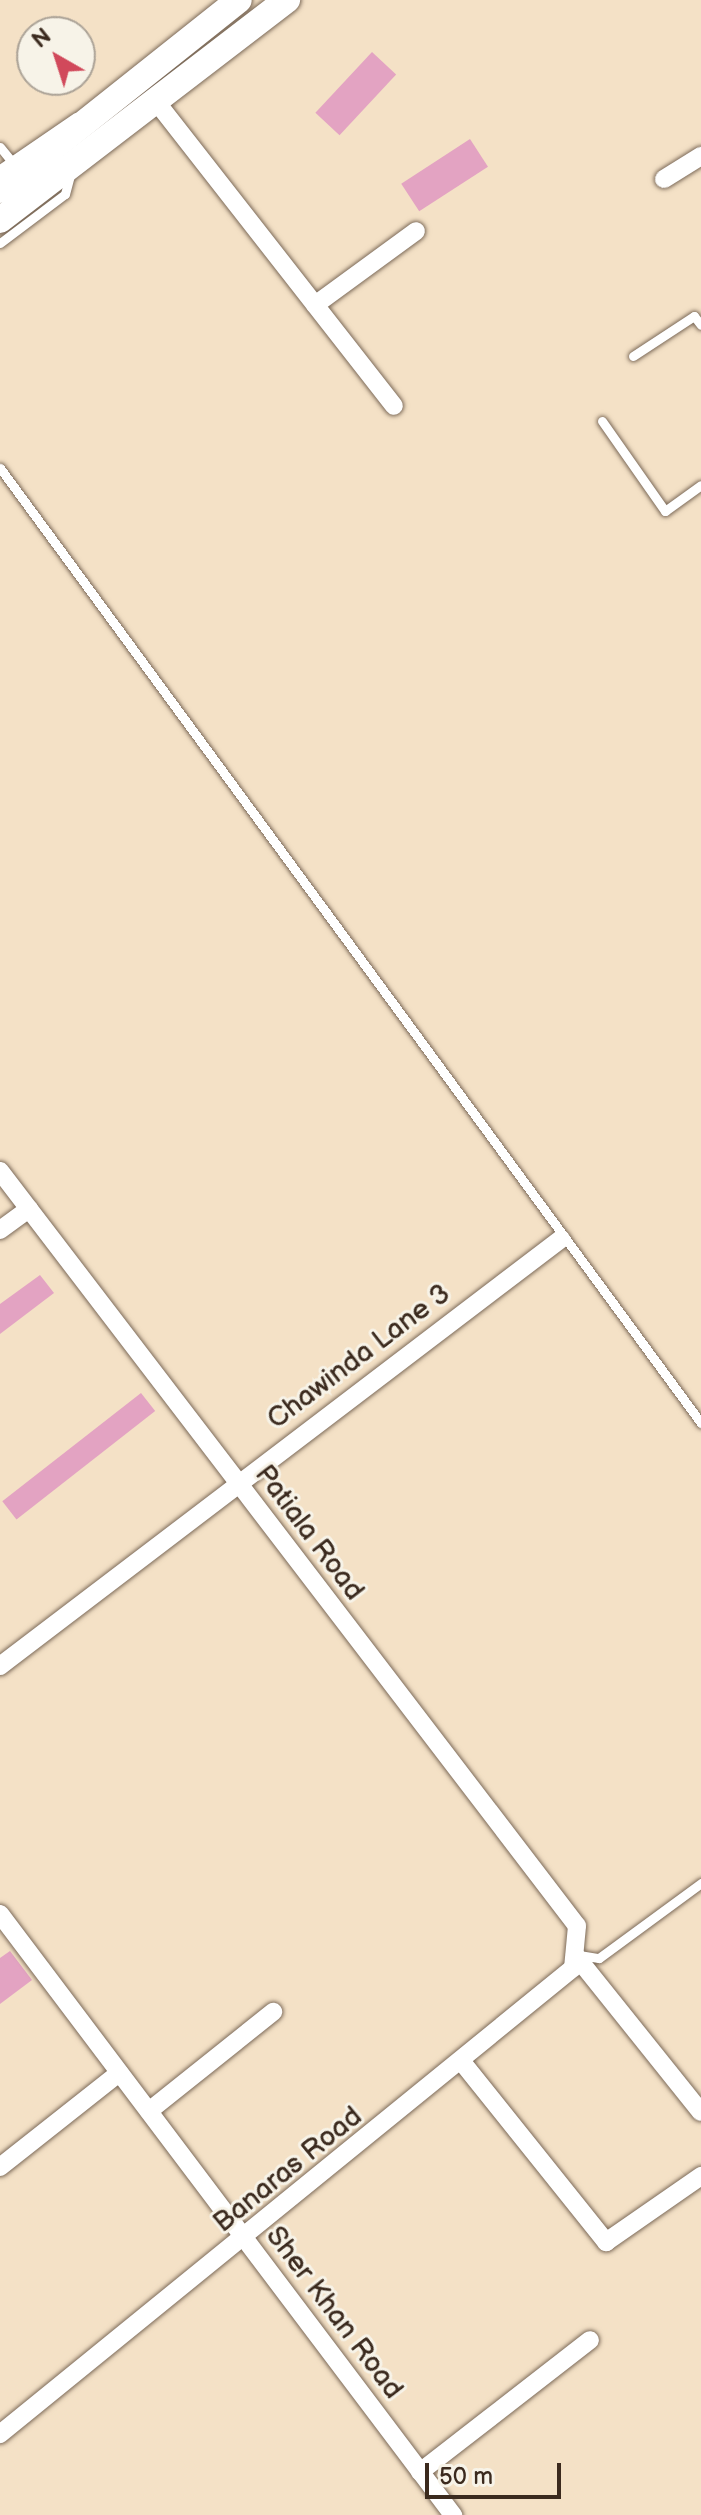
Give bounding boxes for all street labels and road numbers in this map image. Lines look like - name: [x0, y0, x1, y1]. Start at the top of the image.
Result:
- street label: Chawinda Lane 3: [261, 1277, 457, 1437]
- street label: Patiala Road: [247, 1459, 371, 1607]
- street label: Banaras Road: [207, 2100, 369, 2240]
- street label: Sher Khan Road: [258, 2220, 410, 2406]

